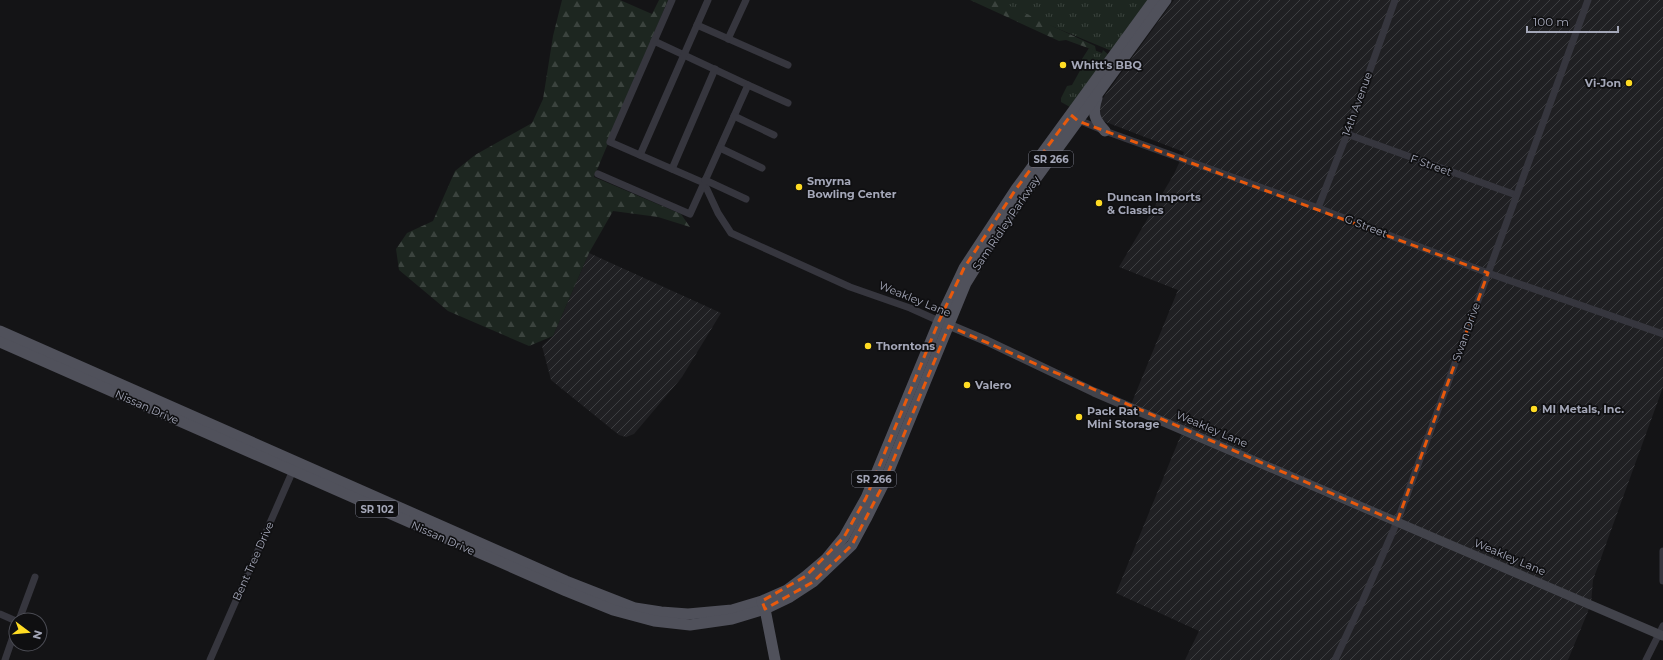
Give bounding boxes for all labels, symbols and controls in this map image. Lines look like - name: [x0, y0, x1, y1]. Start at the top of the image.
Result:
- scale bar: [1527, 8, 1618, 34]
- text: 100 m: [1533, 14, 1569, 29]
- place label: Whitt's BBQ: [1071, 58, 1142, 72]
- marker: Whitt's BBQ: [1058, 60, 1068, 70]
- street label: 14th Avenue: [1339, 70, 1375, 138]
- place label: Vi-Jon: [1584, 76, 1621, 90]
- marker: Vi-Jon: [1624, 78, 1634, 88]
- road number: SR 266: [1029, 151, 1073, 167]
- street label: F Street: [1408, 151, 1454, 179]
- street label: Sam Ridley Parkway: [969, 173, 1043, 273]
- place label: Smyrna Bowling Center: [807, 174, 897, 201]
- marker: Smyrna Bowling Center: [794, 182, 804, 192]
- place label: Duncan Imports & Classics: [1107, 190, 1201, 217]
- marker: Duncan Imports & Classics: [1094, 198, 1104, 208]
- street label: G Street: [1343, 211, 1390, 241]
- street label: Weakley Lane: [877, 278, 953, 320]
- street label: Swan Drive: [1449, 300, 1483, 363]
- place label: Thorntons: [876, 339, 935, 353]
- marker: Thorntons: [863, 341, 873, 351]
- place label: Valero: [974, 378, 1012, 392]
- marker: Valero: [962, 380, 972, 390]
- street label: Nissan Drive: [113, 387, 181, 427]
- place label: MI Metals, Inc.: [1542, 402, 1624, 416]
- place label: Pack Rat Mini Storage: [1087, 404, 1160, 431]
- marker: MI Metals, Inc.: [1529, 404, 1539, 414]
- street label: Weakley Lane: [1174, 408, 1250, 451]
- marker: Pack Rat Mini Storage: [1074, 412, 1084, 422]
- road number: SR 266: [852, 471, 896, 487]
- road number: SR 102: [356, 501, 398, 517]
- street label: Nissan Drive: [409, 518, 477, 558]
- street label: Bent Tree Drive: [229, 519, 277, 603]
- street label: Weakley Lane: [1472, 536, 1548, 579]
- north arrow: [8, 612, 48, 652]
- text: N: [30, 629, 46, 641]

